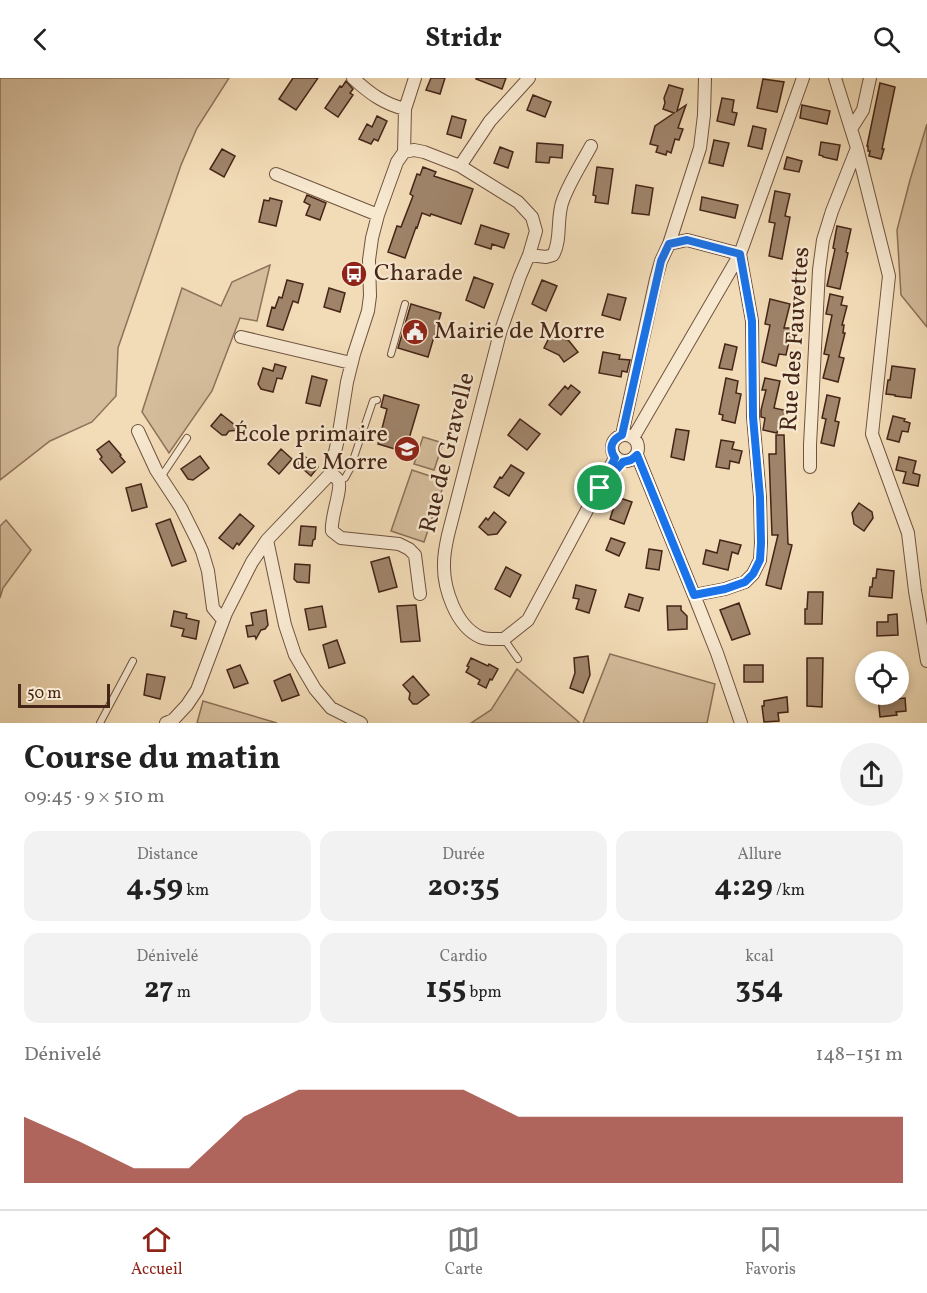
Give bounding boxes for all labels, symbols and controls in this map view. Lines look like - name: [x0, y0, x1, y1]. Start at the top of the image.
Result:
- text: Stridr: [425, 20, 502, 58]
- icon: back: [24, 23, 57, 56]
- icon: search: [870, 23, 903, 56]
- street label: Rue des Fauvettes: [773, 246, 819, 432]
- place label: Charade: [374, 257, 463, 291]
- bus stop icon: Charade: [339, 259, 369, 289]
- place label: Mairie de Morre: [434, 315, 605, 349]
- public building icon: Mairie de Morre: [400, 317, 430, 347]
- street label: Rue de Gravelle: [412, 369, 484, 537]
- place label: École primaire de Morre: [234, 418, 388, 480]
- school or university icon: École primaire de Morre: [392, 434, 422, 464]
- pin: [574, 462, 625, 513]
- icon: arrive: [583, 471, 616, 504]
- map controls: [855, 651, 909, 705]
- button: locate: [855, 651, 909, 705]
- scale bar: [18, 681, 110, 708]
- text: 50 m: [27, 683, 61, 705]
- text: Course du matin: [24, 737, 281, 783]
- button: share: [840, 743, 903, 806]
- text: 09:45 · 9 × 510 m: [24, 783, 165, 811]
- text: Distance: [137, 844, 198, 866]
- text: Durée: [442, 844, 485, 866]
- text: Allure: [737, 844, 782, 866]
- text: 4.59: [126, 866, 183, 908]
- text: 20:35: [427, 866, 500, 908]
- text: 4:29: [714, 866, 773, 908]
- text: km: [183, 880, 209, 902]
- text: /km: [773, 880, 805, 902]
- text: Dénivelé: [137, 946, 198, 968]
- text: Cardio: [440, 946, 487, 968]
- text: kcal: [745, 946, 774, 968]
- text: 27: [144, 968, 174, 1010]
- text: 155: [425, 968, 466, 1010]
- text: 354: [736, 968, 783, 1010]
- text: m: [174, 982, 191, 1004]
- text: bpm: [466, 982, 502, 1004]
- text: Dénivelé: [24, 1041, 101, 1069]
- text: 148–151 m: [815, 1041, 903, 1069]
- tab: Accueil: [131, 1223, 183, 1281]
- tab: Carte: [445, 1223, 483, 1281]
- tab: Favoris: [745, 1223, 796, 1281]

